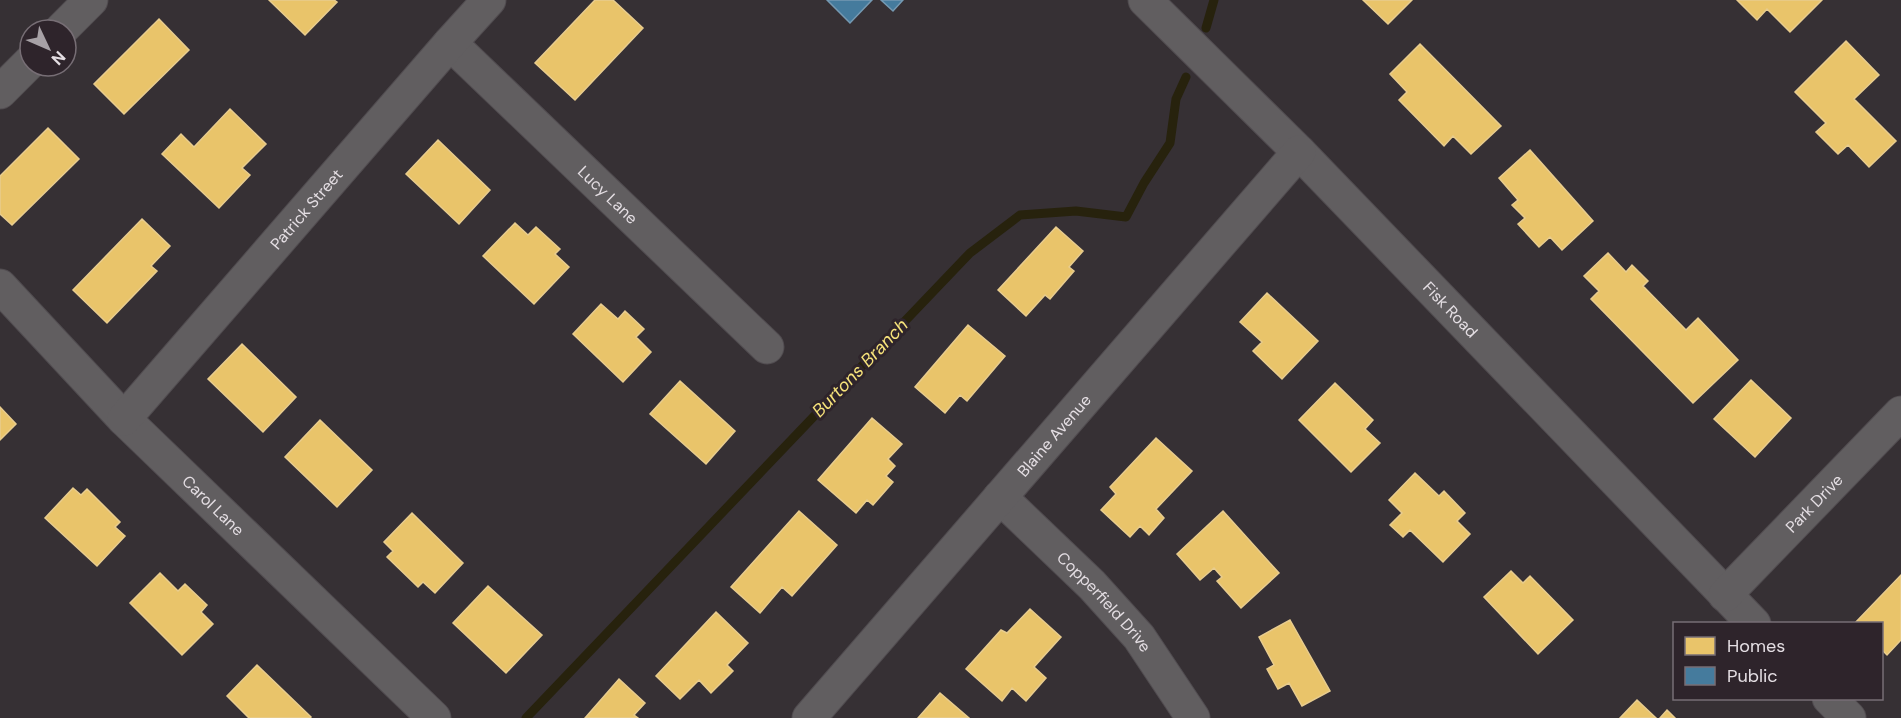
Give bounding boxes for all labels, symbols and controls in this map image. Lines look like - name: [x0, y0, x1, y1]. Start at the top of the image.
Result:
- north arrow: [18, 18, 78, 78]
- text: N: [47, 47, 70, 70]
- street label: Lucy Lane: [574, 161, 643, 228]
- street label: Patrick Street: [265, 164, 347, 254]
- street label: Fisk Road: [1419, 277, 1483, 342]
- water label: Burtons Branch: [807, 314, 913, 422]
- street label: Blaine Avenue: [1012, 390, 1095, 481]
- street label: Park Drive: [1781, 469, 1847, 537]
- street label: Carol Lane: [178, 470, 249, 540]
- street label: Copperfield Drive: [1053, 547, 1156, 656]
- legend: [1673, 622, 1883, 700]
- text: Homes: [1727, 634, 1785, 658]
- text: Public: [1727, 664, 1778, 688]

